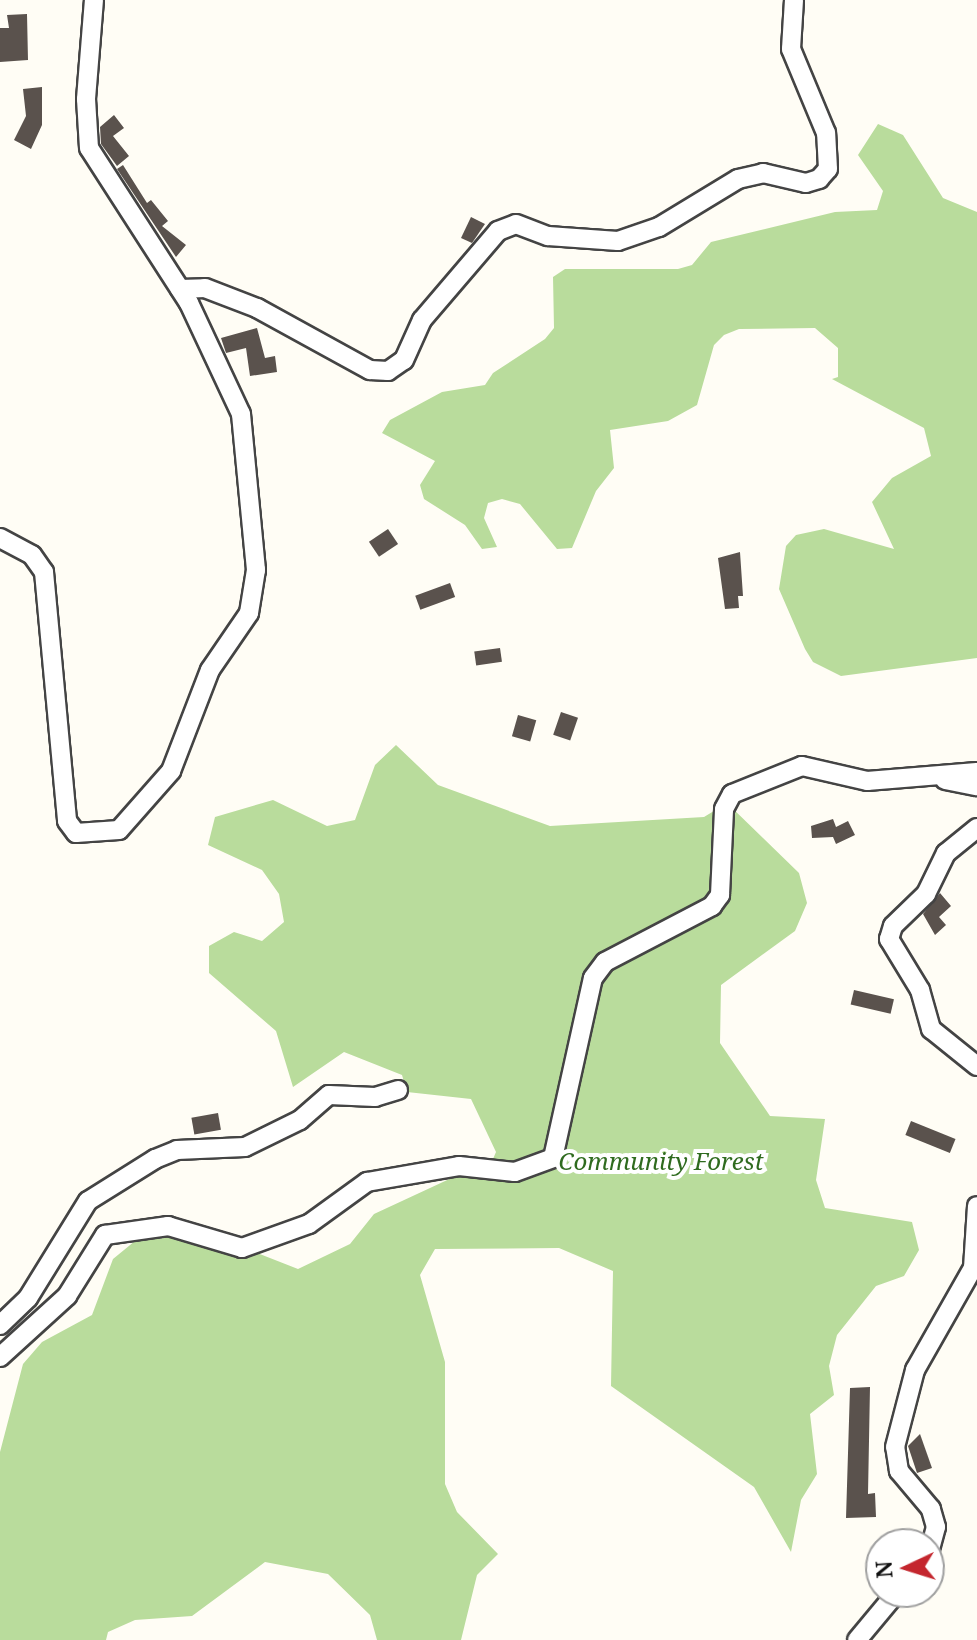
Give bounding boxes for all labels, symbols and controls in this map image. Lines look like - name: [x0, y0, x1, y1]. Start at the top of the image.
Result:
- park label: Community Forest: [558, 1147, 764, 1175]
- north arrow: [865, 1528, 945, 1608]
- text: N: [867, 1560, 899, 1579]

